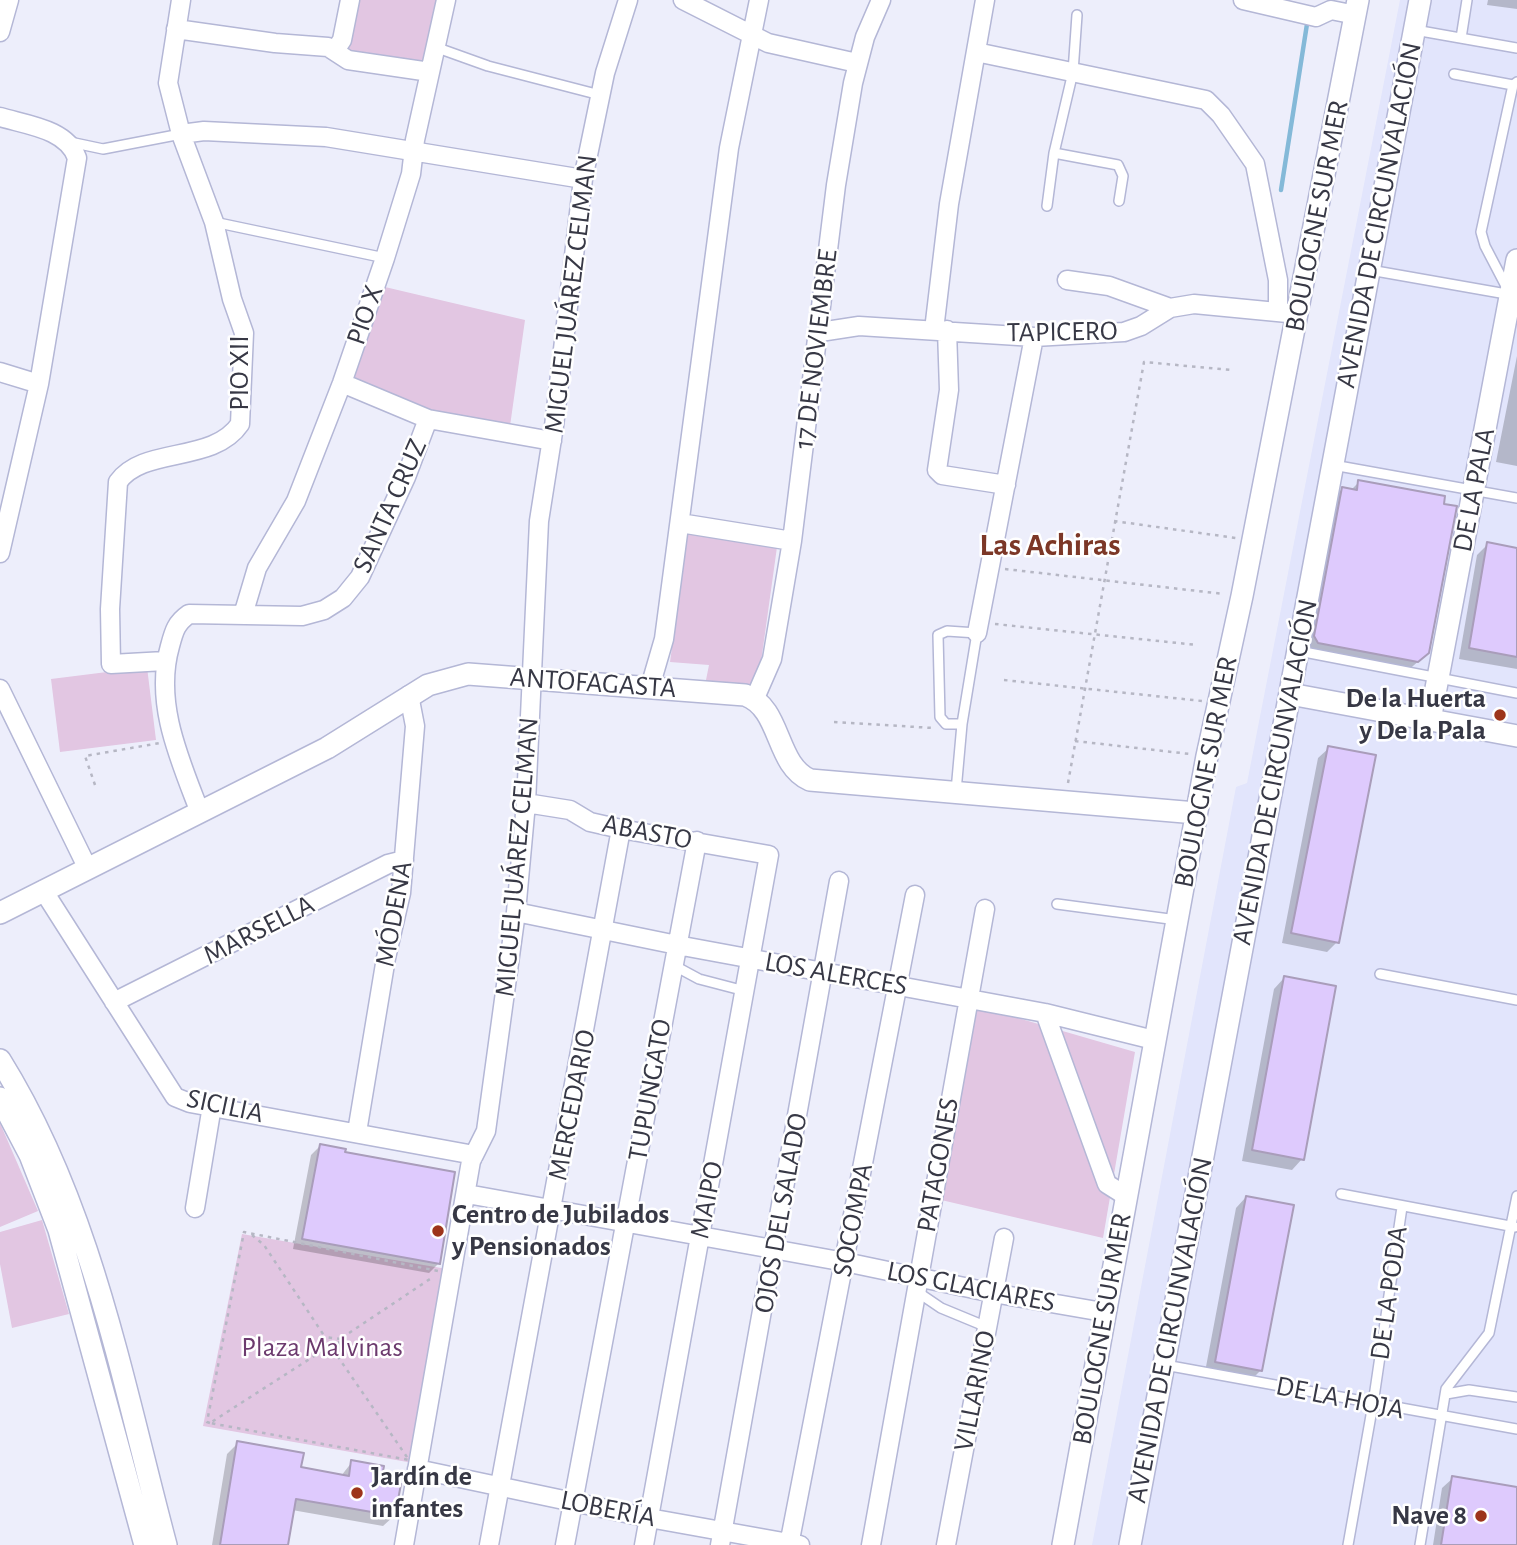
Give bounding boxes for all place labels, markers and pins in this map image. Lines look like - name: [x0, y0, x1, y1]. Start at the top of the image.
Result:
- place label: De la Huerta y De la Pala: [1345, 682, 1486, 748]
- marker: De la Huerta y De la Pala: [1492, 707, 1508, 723]
- place label: Centro de Jubilados y Pensionados: [452, 1198, 669, 1264]
- marker: Centro de Jubilados y Pensionados: [430, 1223, 446, 1239]
- place label: Jardín de infantes: [371, 1460, 472, 1526]
- marker: Jardín de infantes: [349, 1485, 365, 1501]
- place label: Nave 8: [1391, 1499, 1467, 1533]
- marker: Nave 8: [1473, 1508, 1489, 1524]

